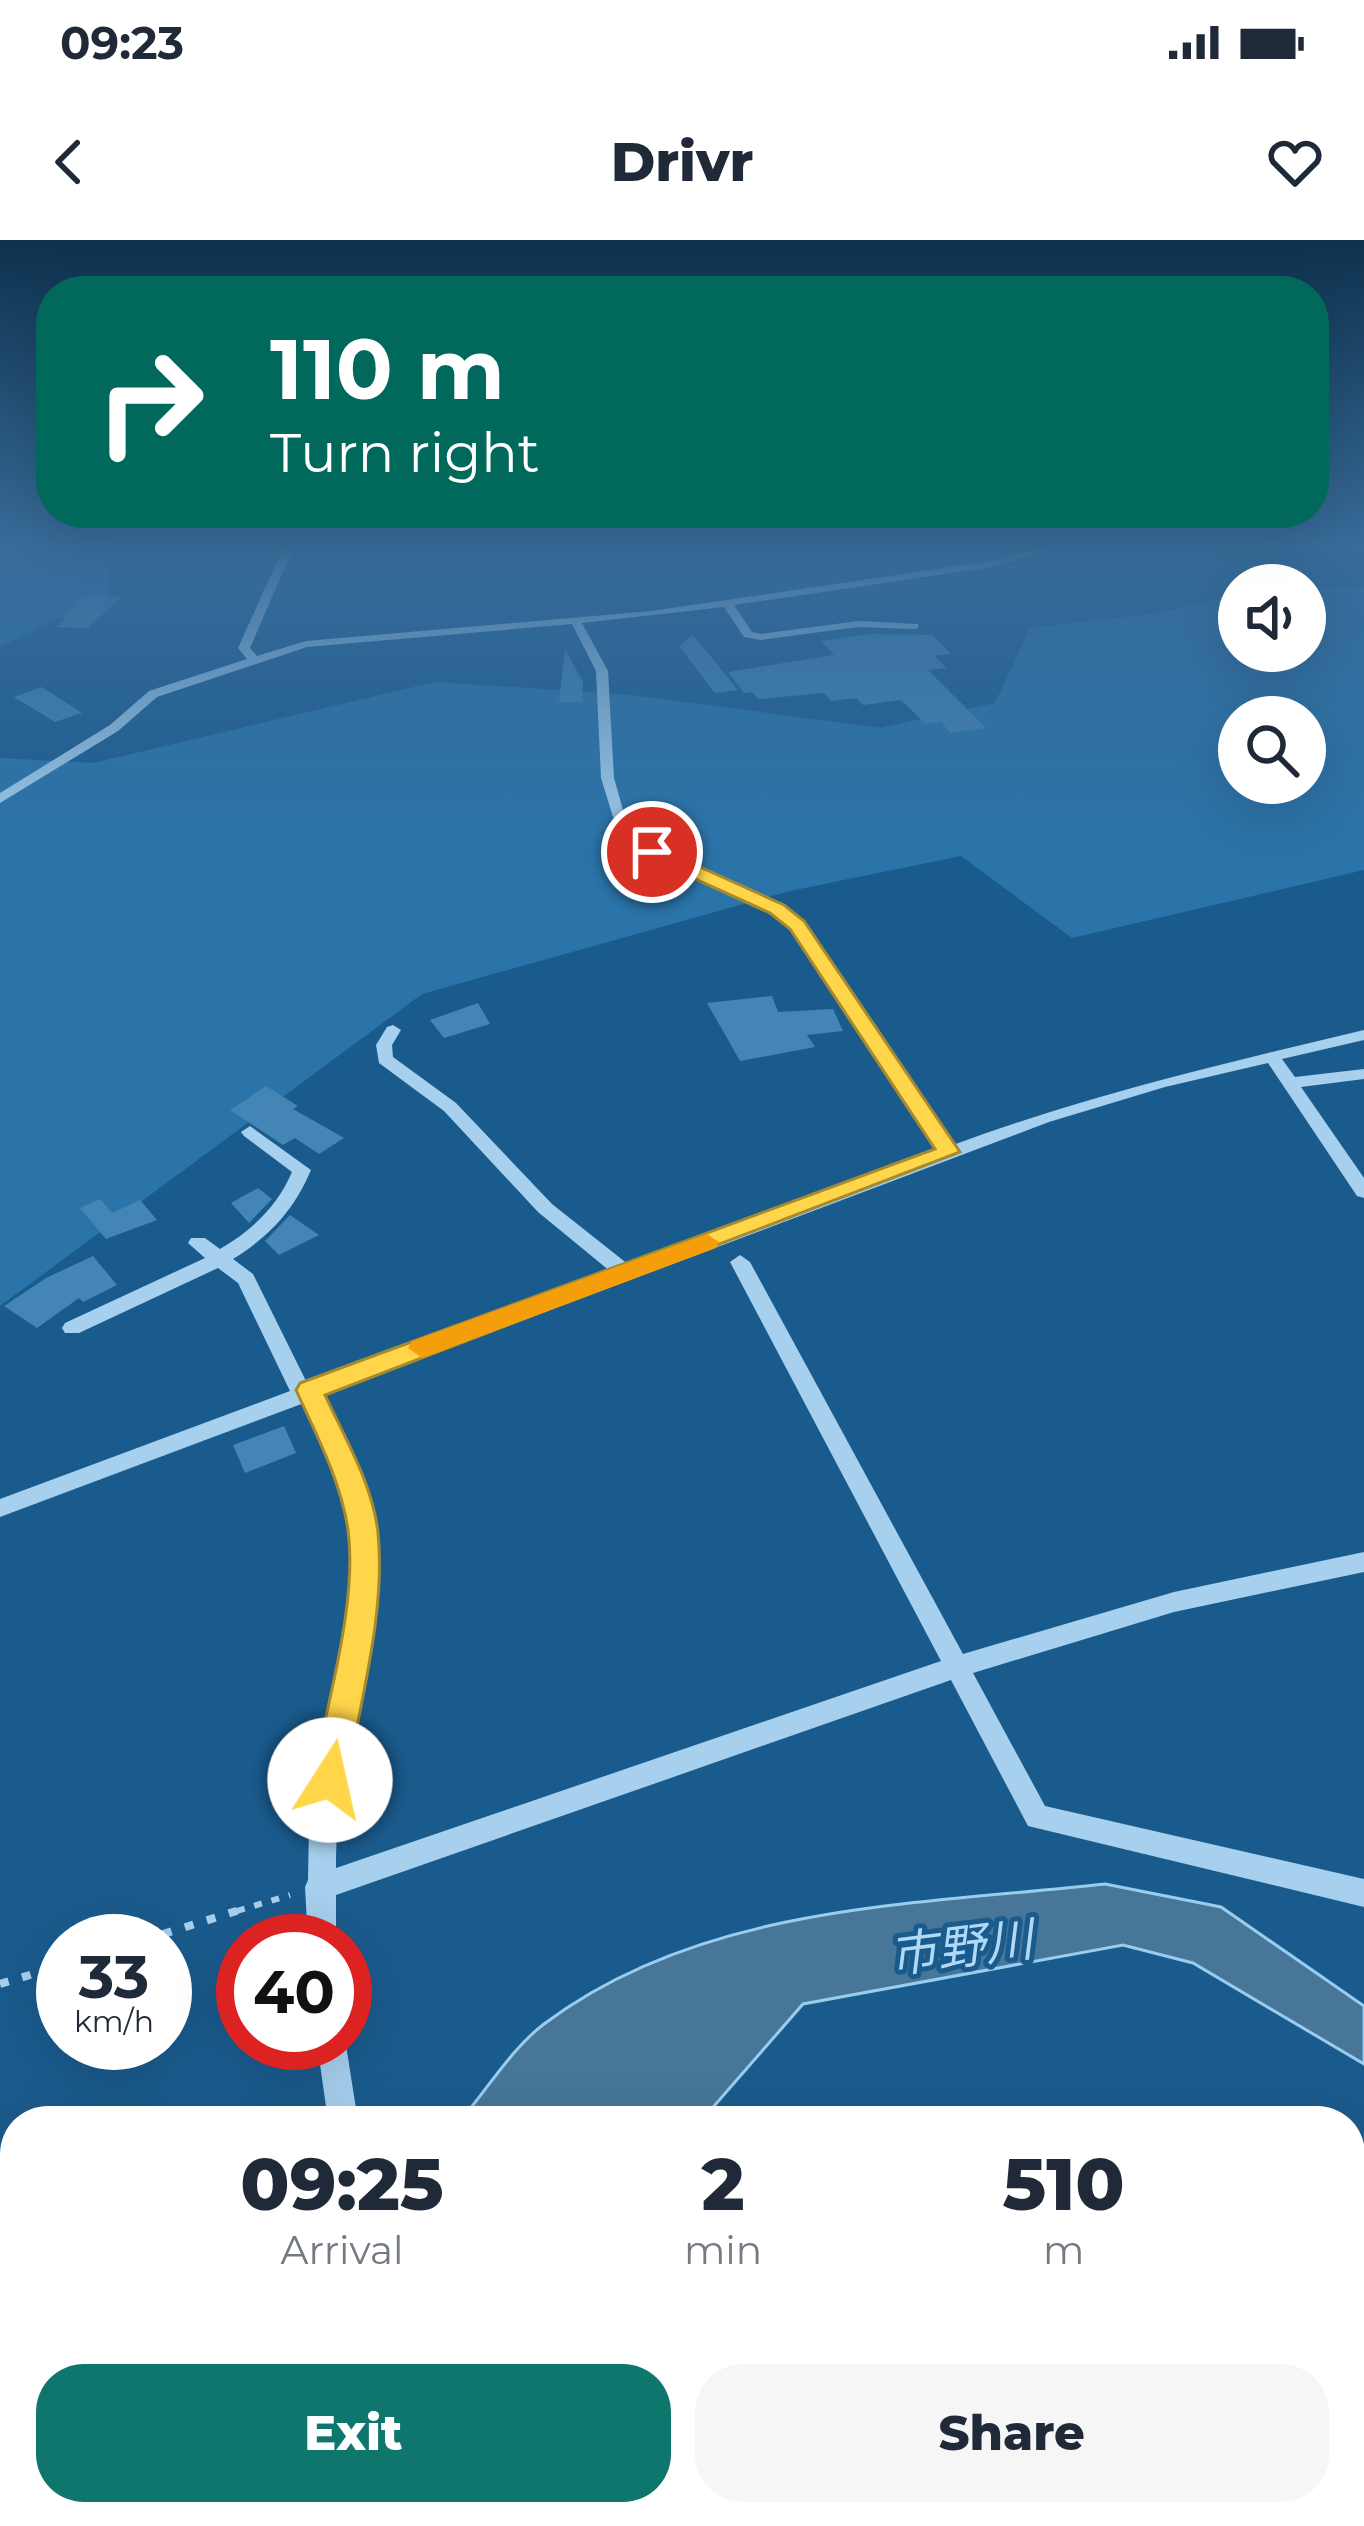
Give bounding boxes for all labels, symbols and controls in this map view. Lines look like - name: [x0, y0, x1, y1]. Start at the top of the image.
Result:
- text: 09:23: [60, 15, 184, 70]
- icon: back: [36, 129, 102, 195]
- text: Drivr: [611, 129, 753, 195]
- icon: heart: [1262, 129, 1328, 195]
- text: 110 m: [270, 318, 505, 420]
- icon: right: [72, 324, 228, 480]
- text: Turn right: [270, 420, 540, 486]
- map controls: [1218, 564, 1326, 804]
- button: sound: [1218, 564, 1326, 672]
- button: search: [1218, 696, 1326, 804]
- pin: [601, 801, 703, 903]
- icon: arrive: [619, 819, 685, 885]
- position arrow: [267, 1717, 393, 1843]
- water label: 市野川: [886, 1909, 1041, 1985]
- speed limit sign: 40: [216, 1914, 372, 2070]
- text: 33: [79, 1940, 149, 2013]
- text: km/h: [74, 2003, 154, 2040]
- text: 09:25: [240, 2140, 444, 2228]
- text: 2: [701, 2140, 745, 2228]
- text: 510: [1002, 2140, 1125, 2228]
- text: Arrival: [280, 2226, 403, 2274]
- text: min: [684, 2226, 762, 2274]
- text: m: [1043, 2226, 1084, 2274]
- button: Exit: [36, 2364, 671, 2502]
- button: Share: [695, 2364, 1329, 2502]

